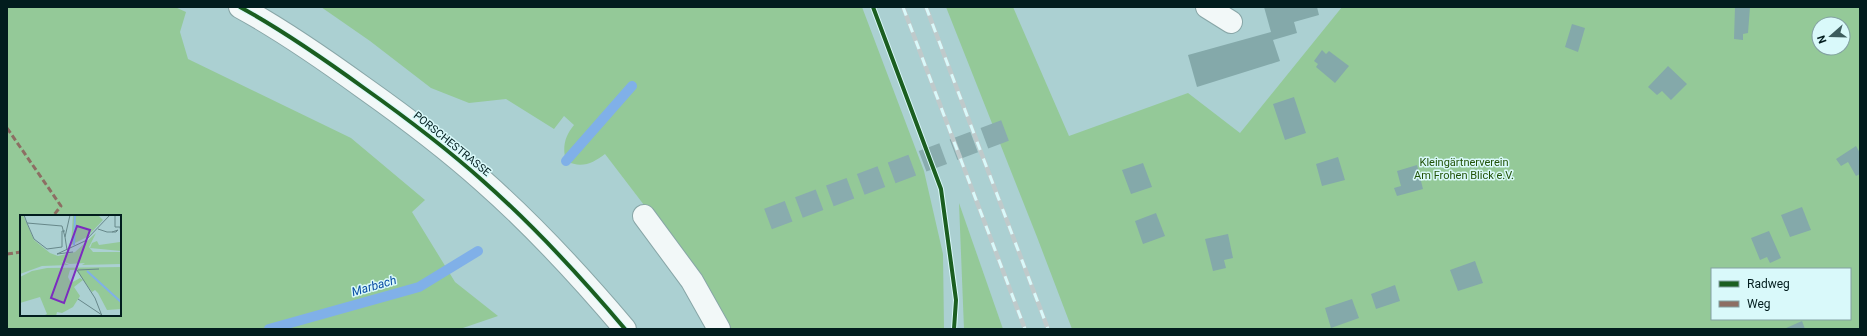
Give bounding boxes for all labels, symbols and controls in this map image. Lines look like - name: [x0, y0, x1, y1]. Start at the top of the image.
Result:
- north arrow: [1811, 16, 1851, 56]
- text: N: [1815, 33, 1830, 45]
- street label: PORSCHESTRASSE: [411, 109, 493, 179]
- park label: Kleingärtnerverein Am Frohen Blick e.V.: [1414, 156, 1514, 182]
- inset map: [20, 215, 121, 316]
- legend: [1711, 268, 1851, 320]
- water label: Marbach: [350, 273, 398, 299]
- text: Radweg: [1747, 277, 1790, 291]
- text: Weg: [1747, 297, 1771, 311]

